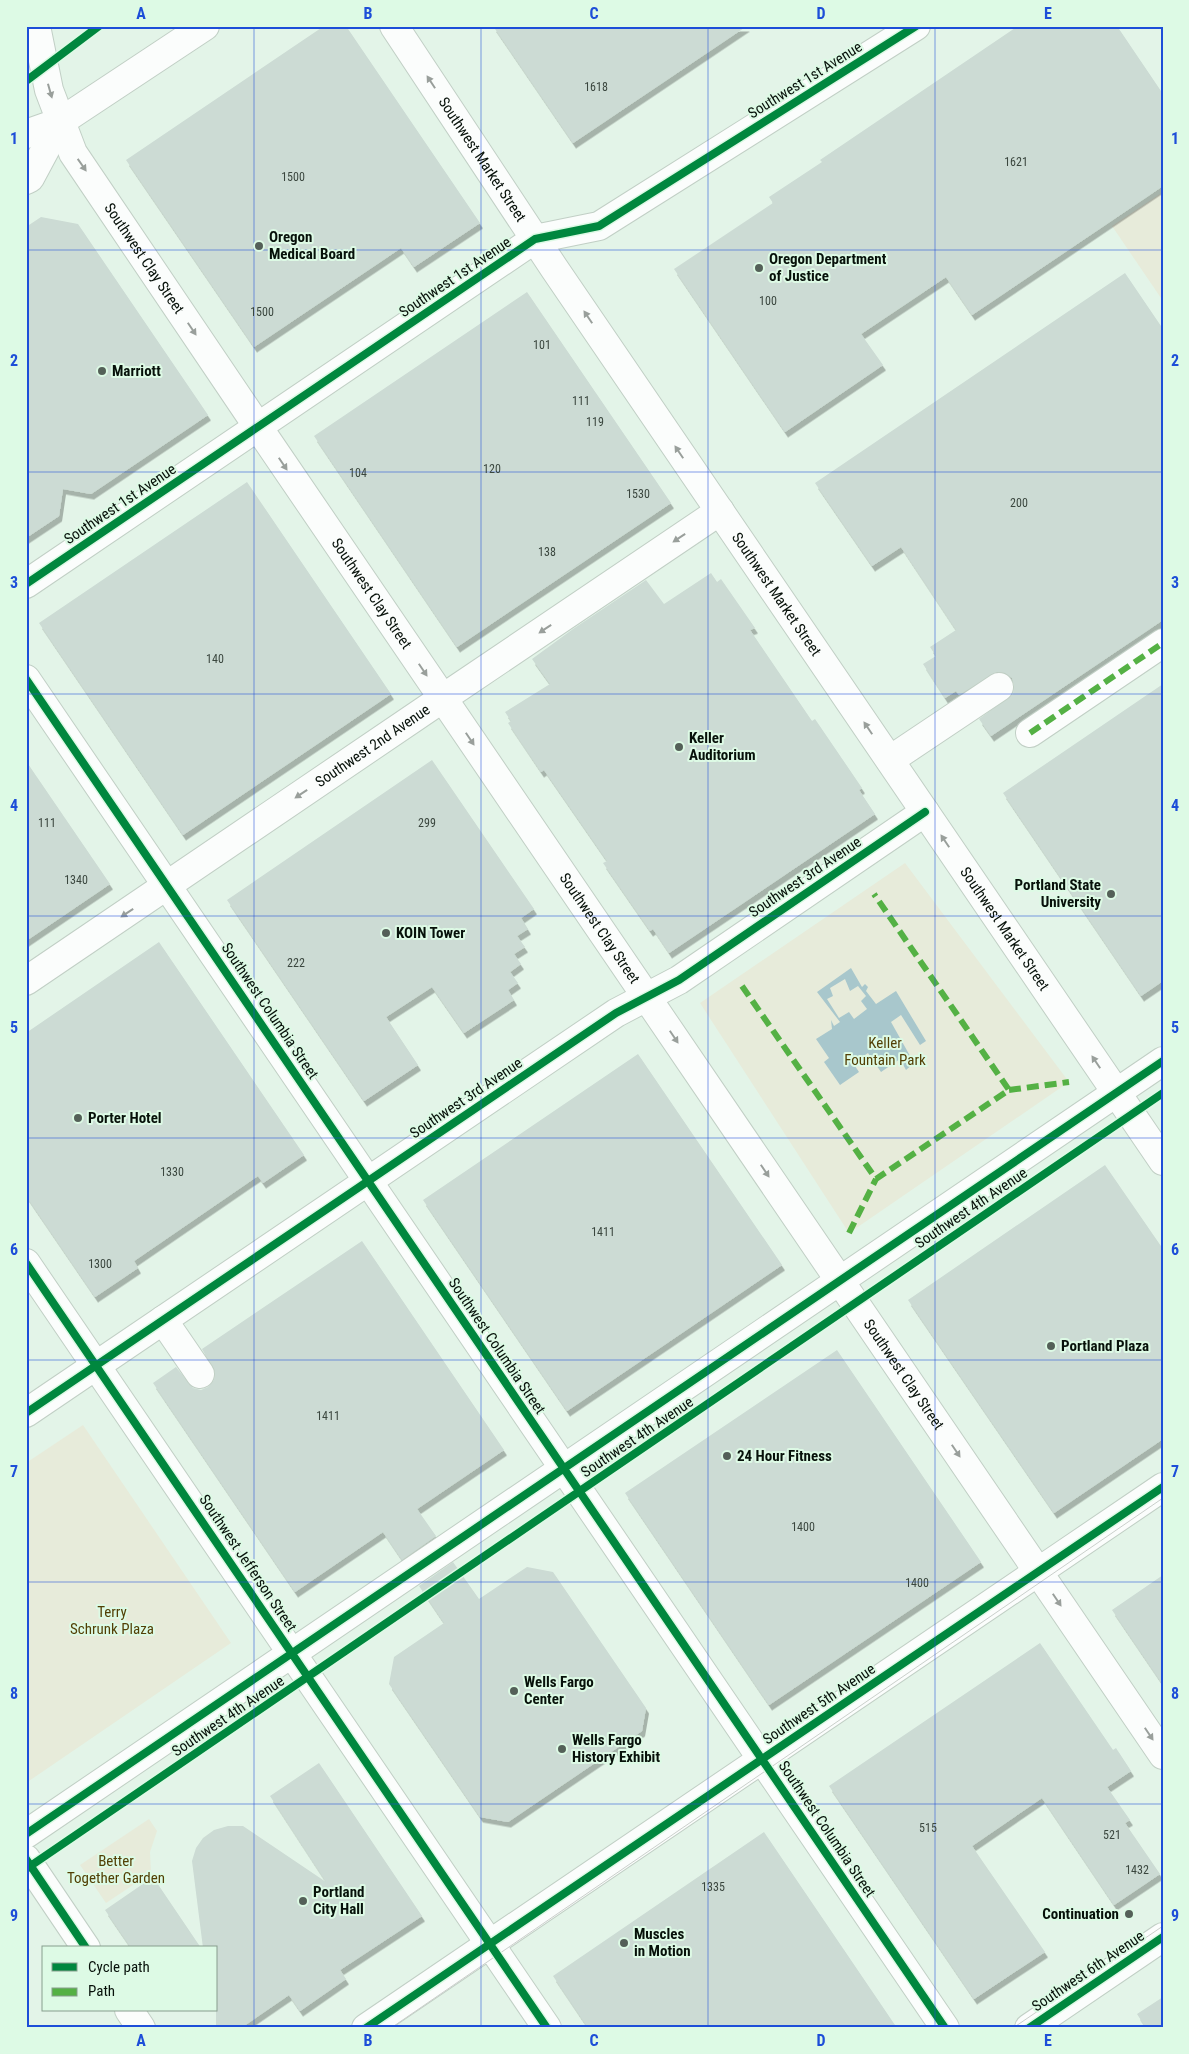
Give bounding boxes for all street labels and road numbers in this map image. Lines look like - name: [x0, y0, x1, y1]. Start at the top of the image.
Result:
- street label: Southwest 1st Avenue: [745, 38, 865, 122]
- street label: Southwest Market Street: [435, 94, 530, 225]
- street label: Southwest Clay Street: [100, 200, 188, 317]
- street label: Southwest 1st Avenue: [396, 233, 514, 321]
- street label: Southwest 1st Avenue: [61, 460, 179, 548]
- street label: Southwest Market Street: [728, 529, 825, 659]
- street label: Southwest Clay Street: [328, 535, 416, 652]
- street label: Southwest 2nd Avenue: [312, 700, 433, 791]
- street label: Southwest 3rd Avenue: [745, 833, 865, 921]
- street label: Southwest Market Street: [956, 864, 1053, 994]
- street label: Southwest Clay Street: [556, 870, 644, 987]
- street label: Southwest Columbia Street: [218, 939, 322, 1083]
- street label: Southwest 3rd Avenue: [406, 1054, 526, 1142]
- street label: Southwest 4th Avenue: [911, 1164, 1031, 1252]
- street label: Southwest Columbia Street: [445, 1274, 549, 1418]
- street label: Southwest Clay Street: [860, 1316, 948, 1433]
- street label: Southwest 4th Avenue: [577, 1393, 697, 1481]
- street label: Southwest Jefferson Street: [195, 1491, 301, 1635]
- street label: Southwest 5th Avenue: [759, 1660, 879, 1748]
- street label: Southwest 4th Avenue: [168, 1672, 288, 1760]
- street label: Southwest Columbia Street: [775, 1757, 879, 1901]
- street label: Southwest 6th Avenue: [1028, 1927, 1148, 2015]

